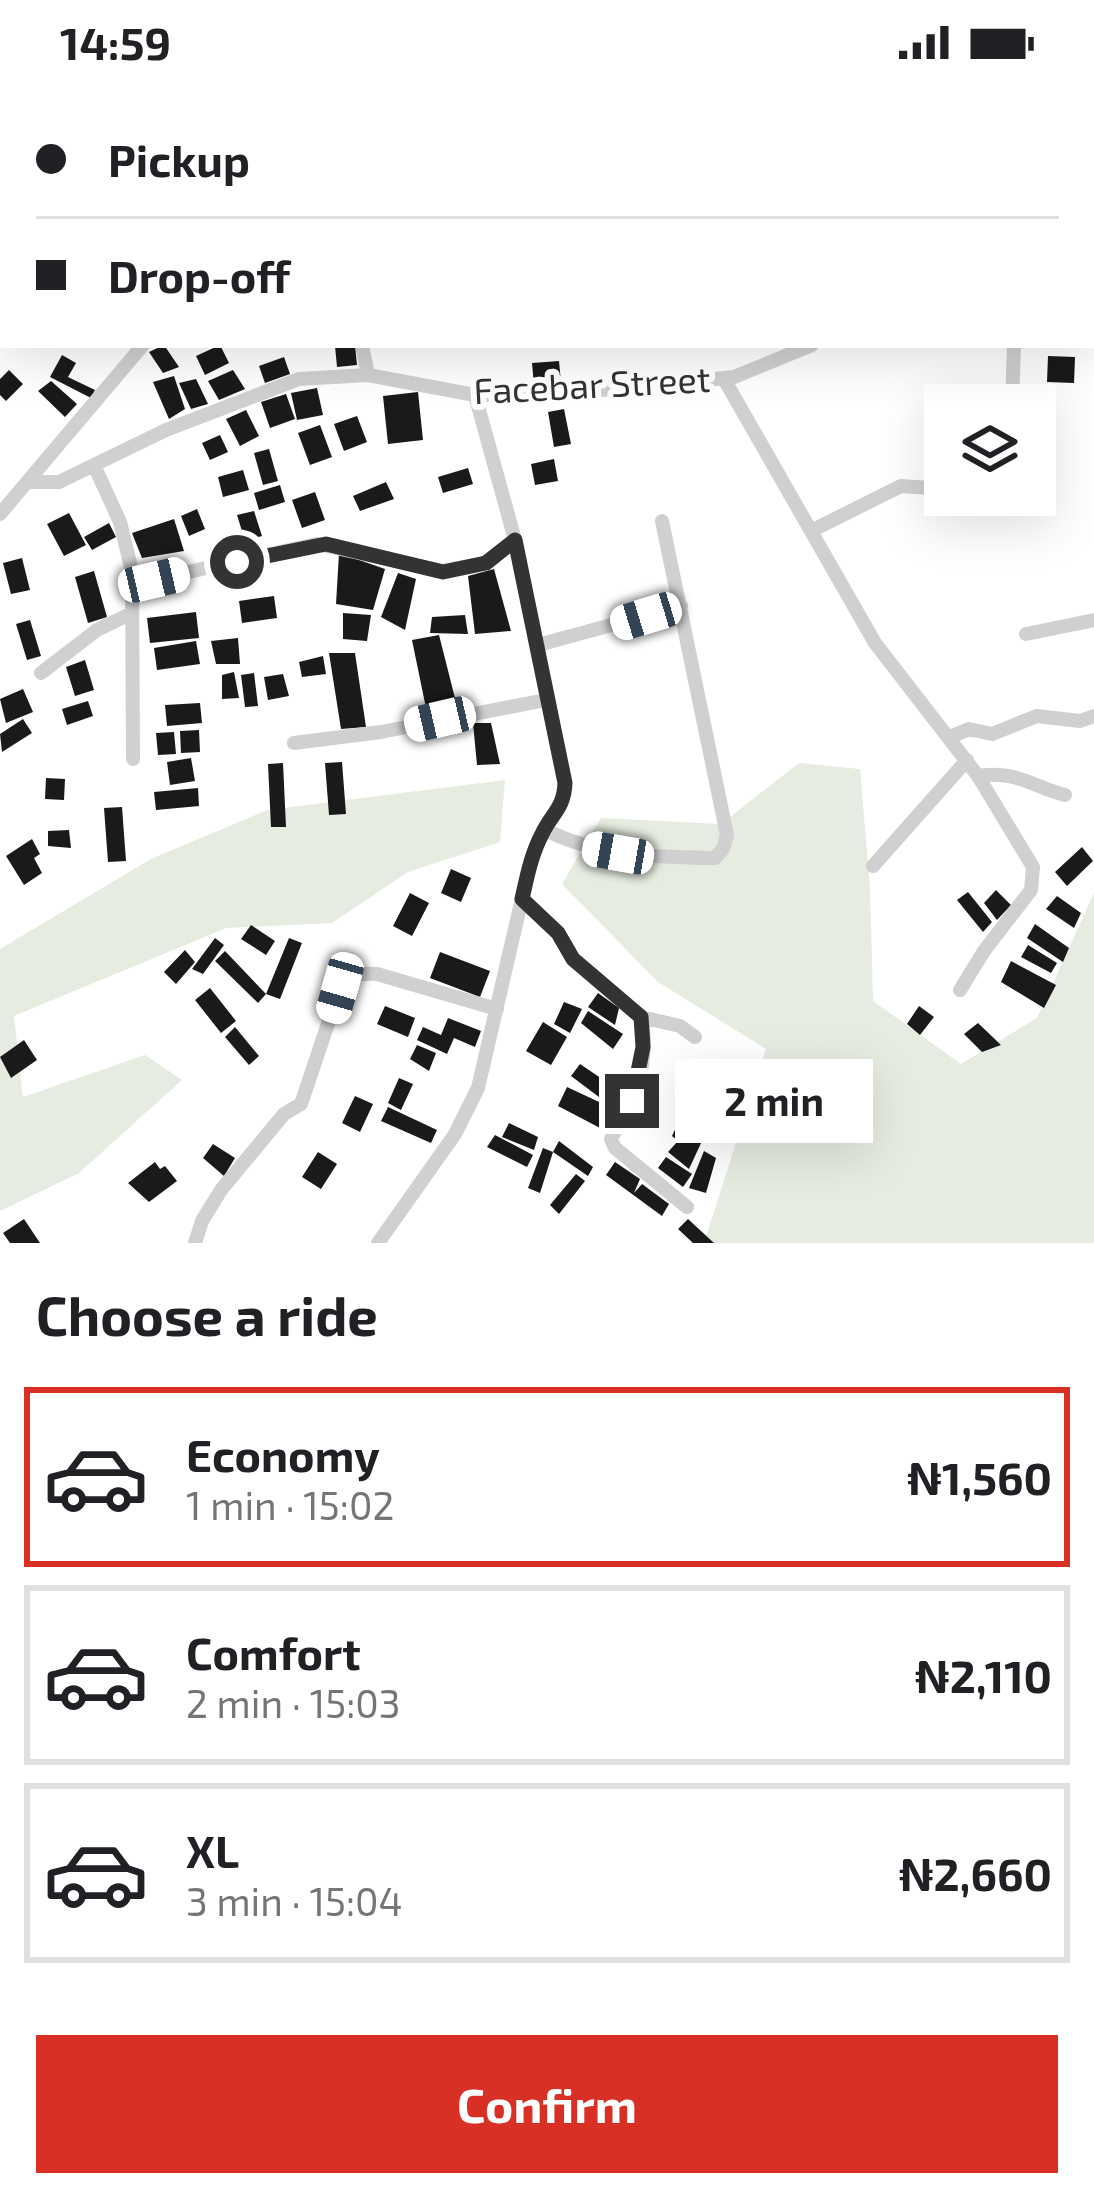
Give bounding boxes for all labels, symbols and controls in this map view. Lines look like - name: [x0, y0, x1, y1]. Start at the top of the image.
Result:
- text: 14:59: [60, 15, 171, 69]
- text: Pickup: [108, 132, 250, 186]
- text: Drop-off: [108, 248, 290, 302]
- street label: Facebar Street: [472, 356, 711, 411]
- map controls: [924, 384, 1056, 516]
- button: layers: [924, 384, 1056, 516]
- route start: [210, 535, 264, 589]
- car: [115, 554, 193, 606]
- car: [606, 588, 686, 644]
- car: [401, 693, 479, 745]
- car: [579, 829, 657, 877]
- car: [313, 948, 367, 1028]
- callout: 2 min: [674, 1059, 872, 1143]
- route end: [605, 1074, 659, 1128]
- text: 2 min: [724, 1077, 824, 1124]
- text: Choose a ride: [36, 1282, 378, 1347]
- icon: car: [42, 1423, 150, 1531]
- text: Economy: [186, 1427, 380, 1481]
- text: ₦1,560: [907, 1450, 1052, 1504]
- text: 1 min · 15:02: [186, 1481, 394, 1528]
- icon: car: [42, 1621, 150, 1729]
- text: Comfort: [186, 1625, 361, 1679]
- text: ₦2,110: [915, 1648, 1052, 1702]
- text: 2 min · 15:03: [186, 1679, 401, 1726]
- icon: car: [42, 1819, 150, 1927]
- text: XL: [186, 1823, 239, 1877]
- text: ₦2,660: [899, 1846, 1052, 1900]
- text: 3 min · 15:04: [186, 1877, 403, 1924]
- button: Confirm: [36, 2035, 1058, 2173]

